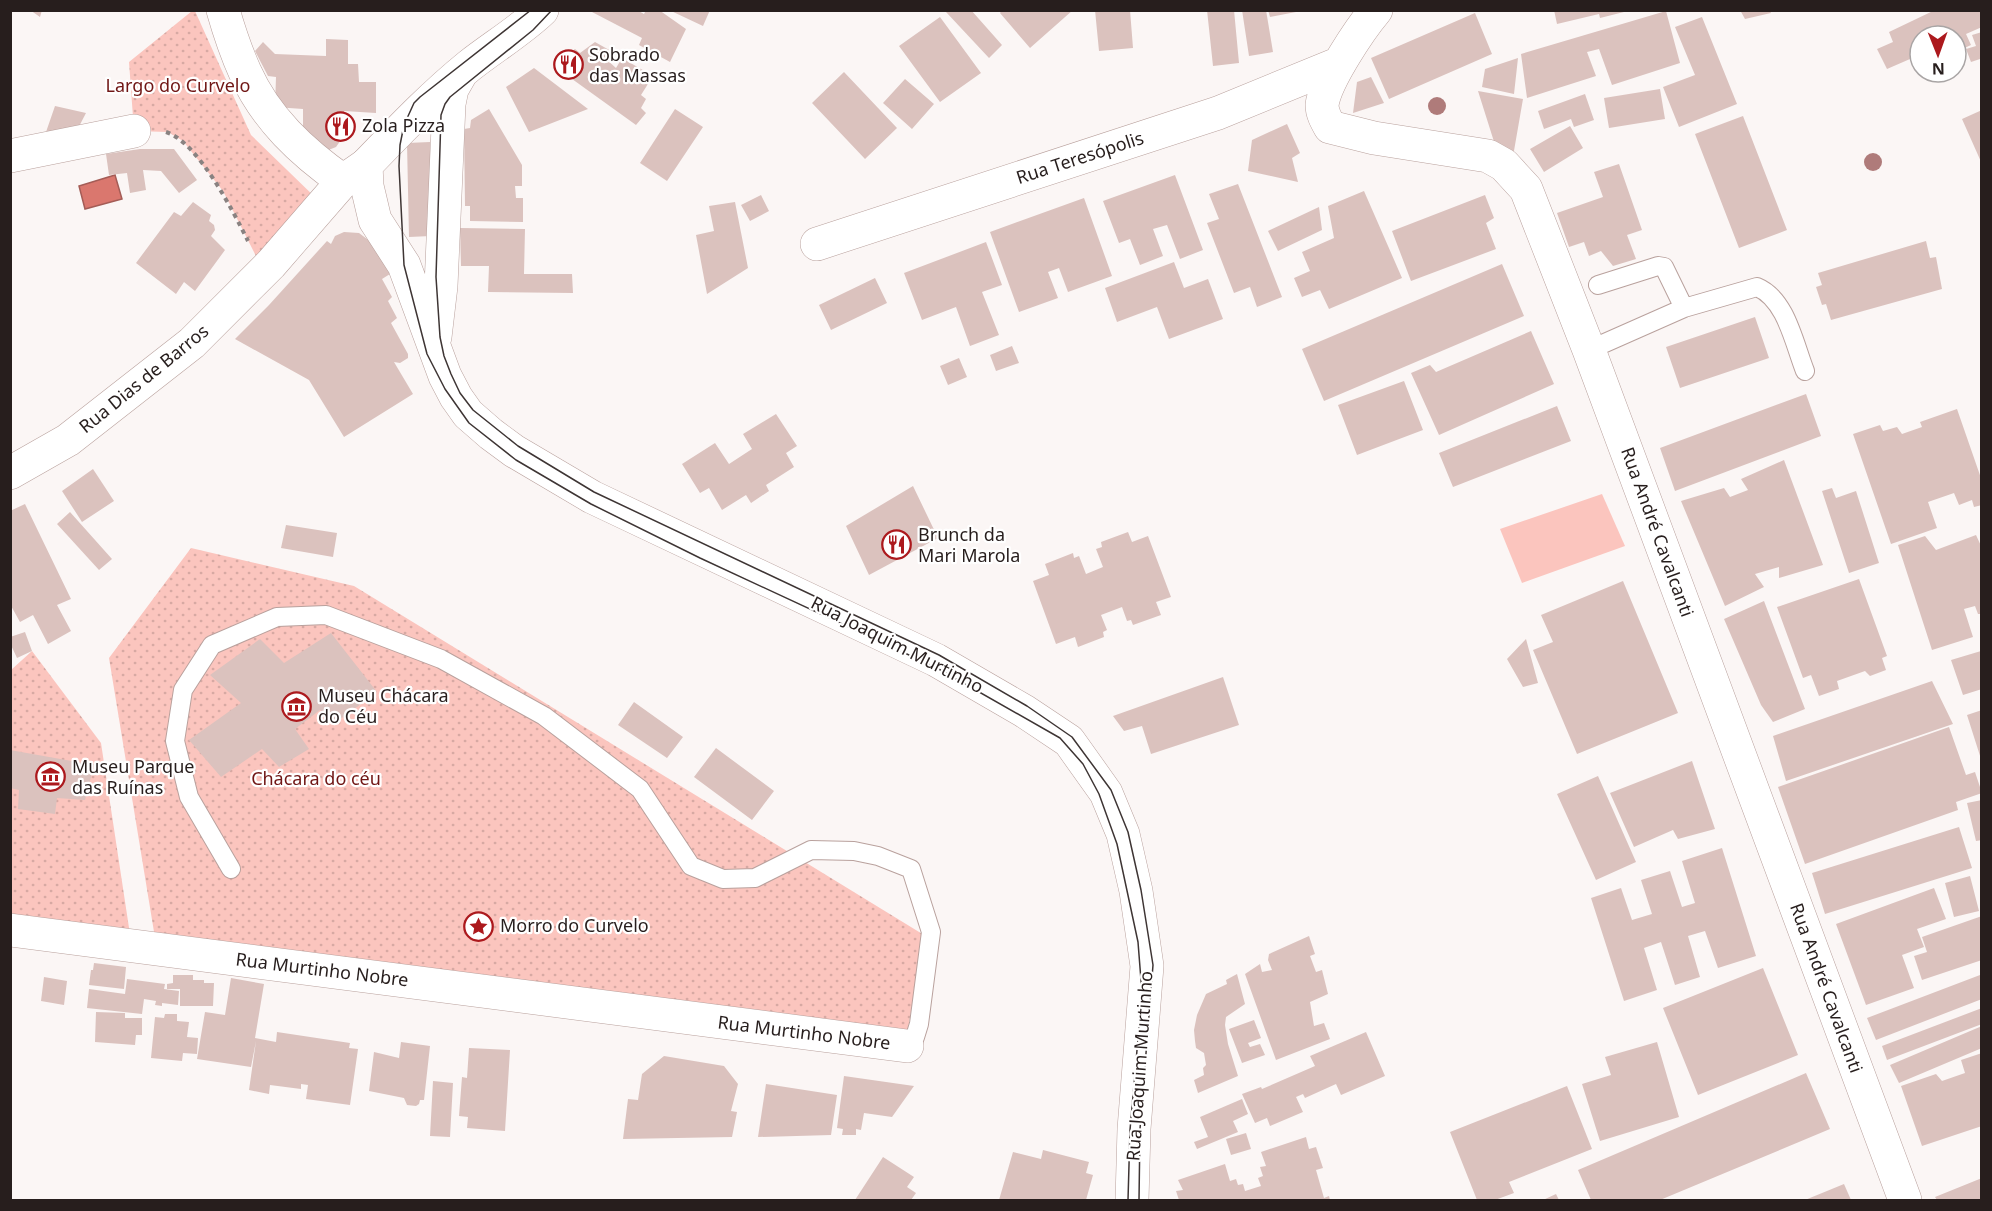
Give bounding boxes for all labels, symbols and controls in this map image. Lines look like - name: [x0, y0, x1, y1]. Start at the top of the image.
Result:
- north arrow: [1908, 24, 1968, 84]
- place label: Sobrado das Massas: [589, 42, 686, 87]
- restaurant icon: Sobrado das Massas: [552, 49, 584, 81]
- text: N: [1932, 58, 1945, 80]
- park label: Largo do Curvelo: [106, 73, 250, 97]
- restaurant icon: Zola Pizza: [325, 110, 357, 142]
- place label: Zola Pizza: [362, 113, 445, 137]
- street label: Rua Teresópolis: [1013, 125, 1146, 189]
- street label: Rua Dias de Barros: [74, 319, 213, 438]
- street label: Rua André Cavalcanti: [1616, 443, 1700, 620]
- place label: Brunch da Mari Marola: [918, 522, 1020, 567]
- restaurant icon: Brunch da Mari Marola: [881, 529, 913, 561]
- street label: Rua Joaquim Murtinho: [807, 590, 988, 698]
- place label: Museu Chácara do Céu: [318, 683, 449, 728]
- museum icon: Museu Chácara do Céu: [281, 690, 313, 722]
- place label: Museu Parque das Ruínas: [72, 754, 194, 799]
- museum icon: Museu Parque das Ruínas: [35, 761, 67, 793]
- park label: Chácara do céu: [251, 766, 381, 790]
- street label: Rua André Cavalcanti: [1785, 899, 1869, 1076]
- place icon: Morro do Curvelo: [463, 910, 495, 942]
- place label: Morro do Curvelo: [500, 913, 649, 937]
- street label: Rua Murtinho Nobre: [234, 947, 410, 992]
- street label: Rua Joaquim Murtinho: [1120, 970, 1158, 1162]
- street label: Rua Murtinho Nobre: [716, 1010, 892, 1055]

